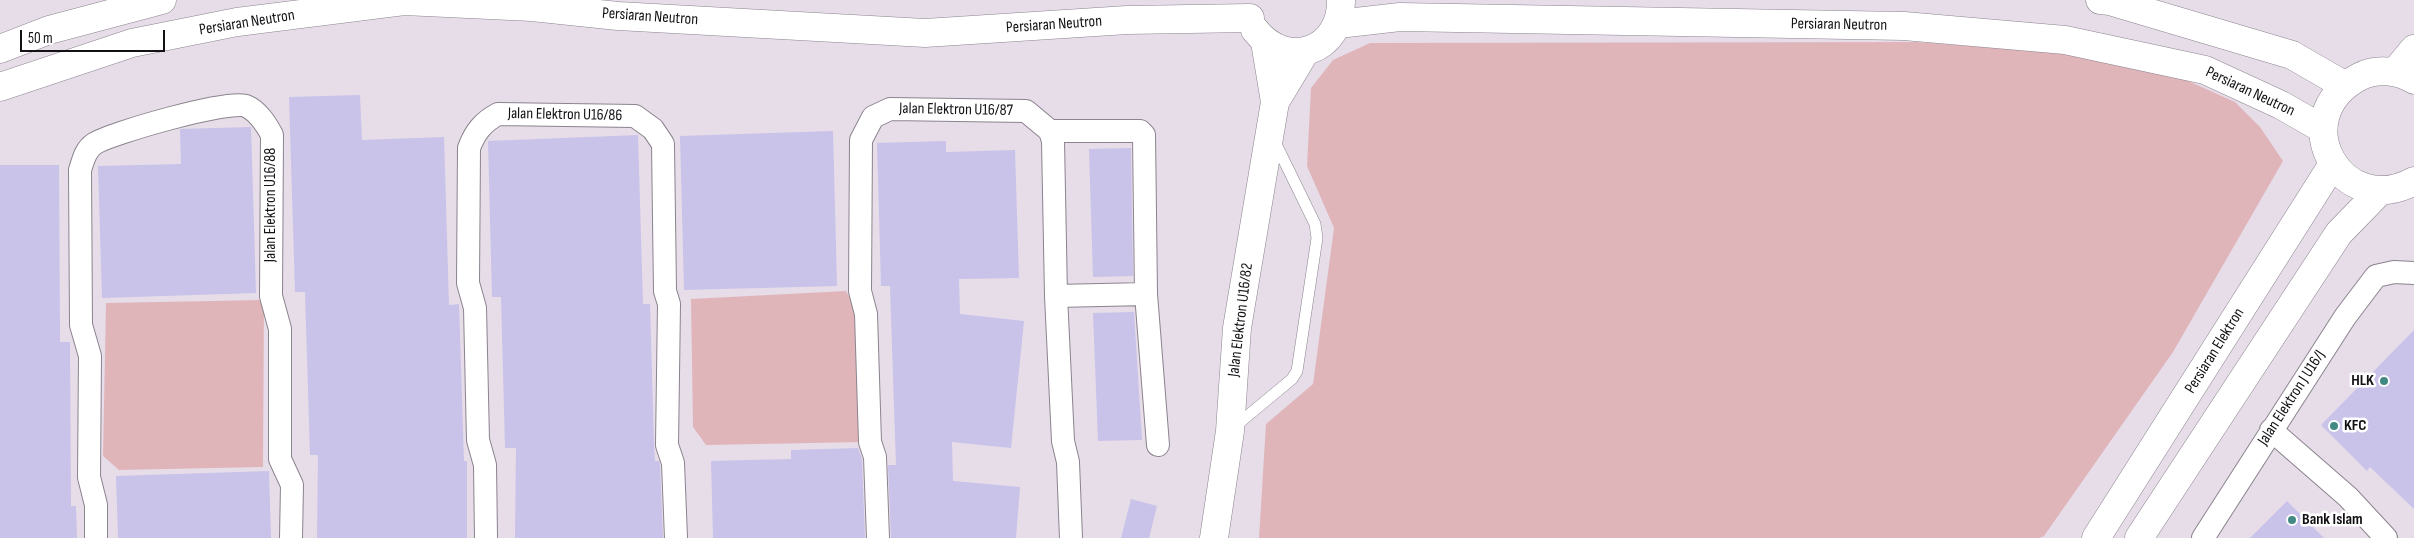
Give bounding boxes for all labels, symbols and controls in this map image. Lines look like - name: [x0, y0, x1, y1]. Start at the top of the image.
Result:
- street label: Persiaran Neutron: [601, 4, 699, 30]
- street label: Persiaran Neutron: [198, 6, 296, 40]
- street label: Persiaran Neutron: [1005, 12, 1103, 38]
- street label: Persiaran Neutron: [1791, 15, 1887, 35]
- scale bar: [22, 20, 168, 52]
- text: 50 m: [28, 29, 53, 48]
- street label: Persiaran Neutron: [2202, 63, 2298, 121]
- street label: Jalan Elektron U16/87: [899, 99, 1013, 121]
- street label: Jalan Elektron U16/86: [508, 104, 622, 126]
- street label: Jalan Elektron U16/88: [261, 148, 281, 262]
- street label: Jalan Elektron U16/82: [1225, 262, 1257, 378]
- street label: Persiaran Elektron: [2181, 305, 2249, 397]
- street label: Jalan Elektron J U16/J: [2254, 347, 2330, 449]
- place label: HLK: [2351, 371, 2374, 391]
- marker: HLK: [2378, 375, 2390, 387]
- place label: KFC: [2344, 416, 2367, 436]
- marker: KFC: [2328, 420, 2340, 432]
- place label: Bank Islam: [2302, 510, 2363, 530]
- marker: Bank Islam: [2286, 514, 2298, 526]

